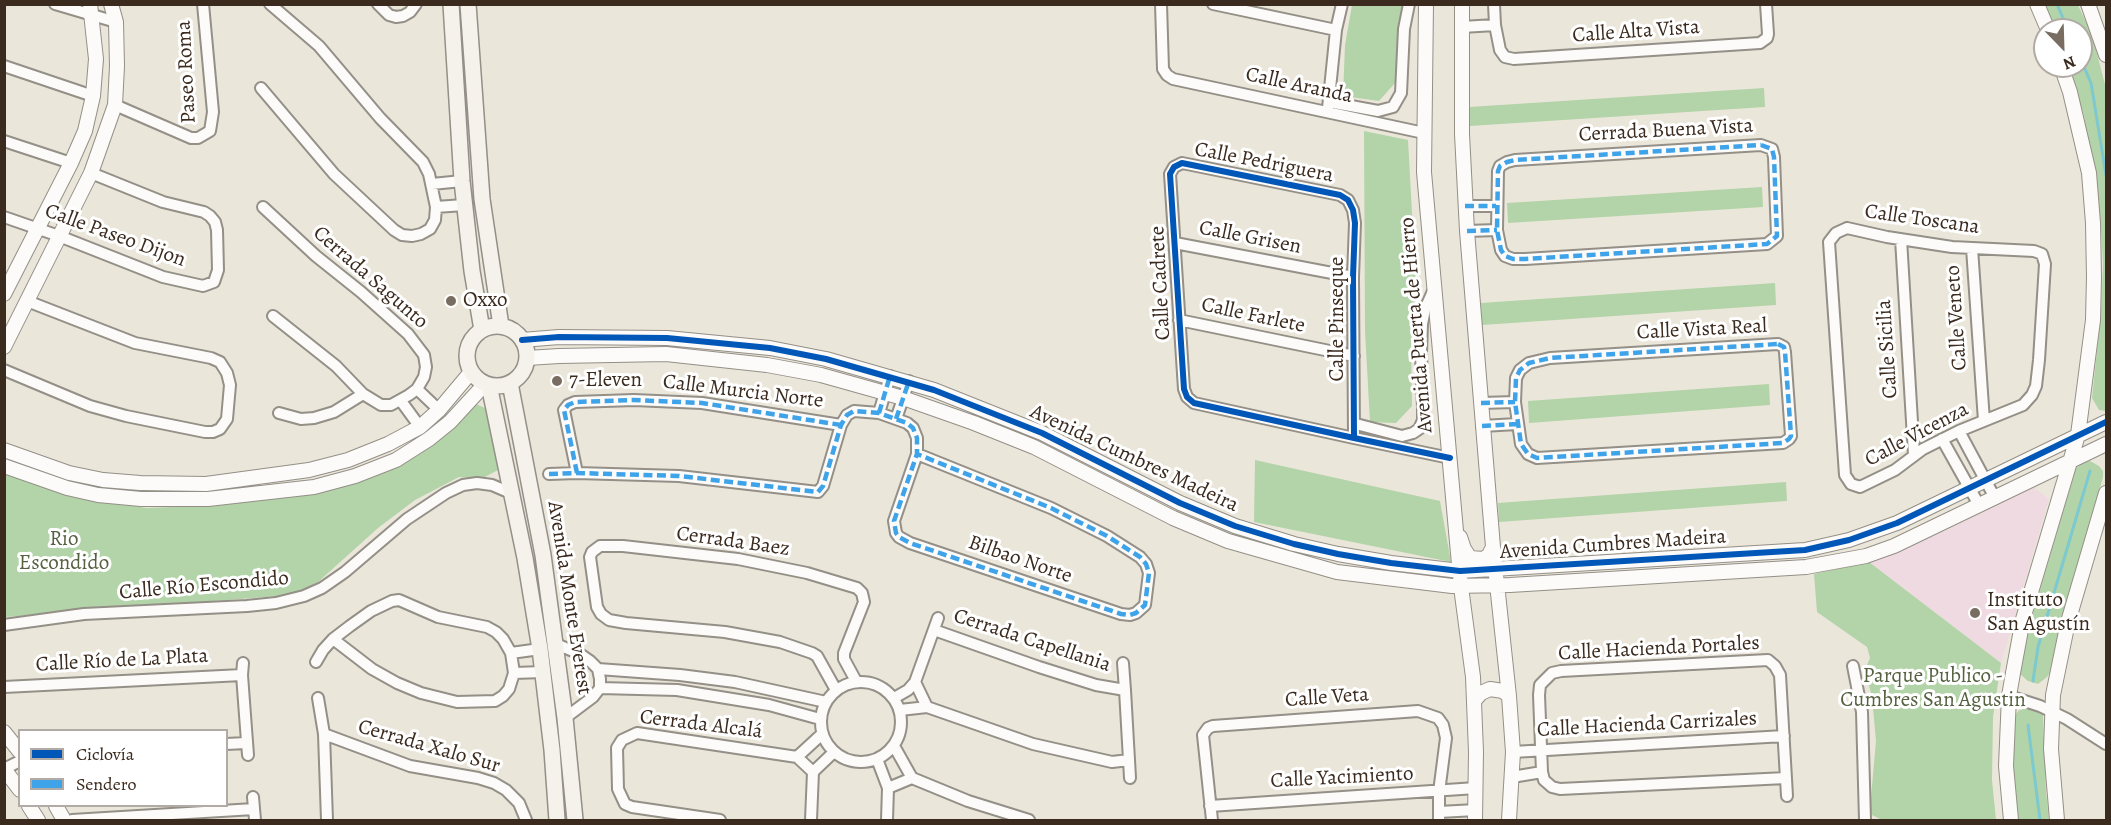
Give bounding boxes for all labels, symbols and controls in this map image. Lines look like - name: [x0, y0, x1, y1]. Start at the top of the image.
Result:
- street label: Calle Alta Vista: [1571, 15, 1701, 49]
- north arrow: [2033, 18, 2093, 78]
- street label: Paseo Roma: [172, 20, 202, 124]
- text: N: [2060, 50, 2079, 75]
- street label: Calle Aranda: [1243, 62, 1355, 110]
- street label: Cerrada Buena Vista: [1578, 114, 1754, 148]
- street label: Calle Pedriguera: [1192, 137, 1336, 189]
- street label: Calle Paseo Dijon: [41, 199, 189, 273]
- street label: Calle Toscana: [1863, 199, 1981, 241]
- street label: Calle Grisen: [1197, 216, 1303, 260]
- street label: Avenida Puerta de Hierro: [1395, 216, 1439, 434]
- street label: Cerrada Sagunto: [307, 221, 433, 335]
- street label: Calle Cadrete: [1145, 225, 1177, 341]
- street label: Calle Pinseque: [1325, 257, 1351, 381]
- street label: Calle Veneto: [1941, 264, 1973, 372]
- place label: Oxxo: [463, 288, 508, 314]
- street label: Calle Farlete: [1199, 293, 1307, 339]
- marker: Oxxo: [444, 294, 458, 308]
- street label: Calle Sicilia: [1872, 299, 1904, 399]
- street label: Calle Vista Real: [1636, 314, 1768, 346]
- place label: 7-Eleven: [569, 368, 642, 394]
- street label: Calle Murcia Norte: [661, 370, 825, 414]
- marker: 7-Eleven: [550, 374, 564, 388]
- street label: Calle Vicenza: [1861, 397, 1973, 473]
- street label: Avenida Cumbres Madeira: [1026, 400, 1242, 518]
- street label: Avenida Monte Everest: [541, 499, 597, 697]
- street label: Cerrada Baez: [675, 522, 791, 562]
- street label: Avenida Cumbres Madeira: [1499, 525, 1727, 565]
- park label: Rio Escondido: [19, 527, 109, 577]
- street label: Bilbao Norte: [965, 531, 1075, 589]
- street label: Calle Río Escondido: [118, 566, 290, 606]
- place label: Instituto San Agustín: [1987, 588, 2090, 638]
- street label: Cerrada Capellania: [950, 604, 1114, 678]
- marker: Instituto San Agustín: [1968, 606, 1982, 620]
- street label: Calle Hacienda Portales: [1558, 631, 1760, 667]
- street label: Calle Río de La Plata: [35, 644, 209, 678]
- park label: Parque Publico - Cumbres San Agustin: [1840, 664, 2026, 714]
- street label: Calle Veta: [1284, 682, 1370, 714]
- street label: Cerrada Alcalá: [638, 705, 764, 745]
- street label: Calle Hacienda Carrizales: [1536, 707, 1758, 743]
- street label: Cerrada Xalo Sur: [355, 715, 503, 779]
- legend: [18, 729, 228, 807]
- text: Ciclovía: [76, 742, 134, 766]
- street label: Calle Yacimiento: [1270, 762, 1414, 794]
- text: Sendero: [76, 772, 137, 796]

